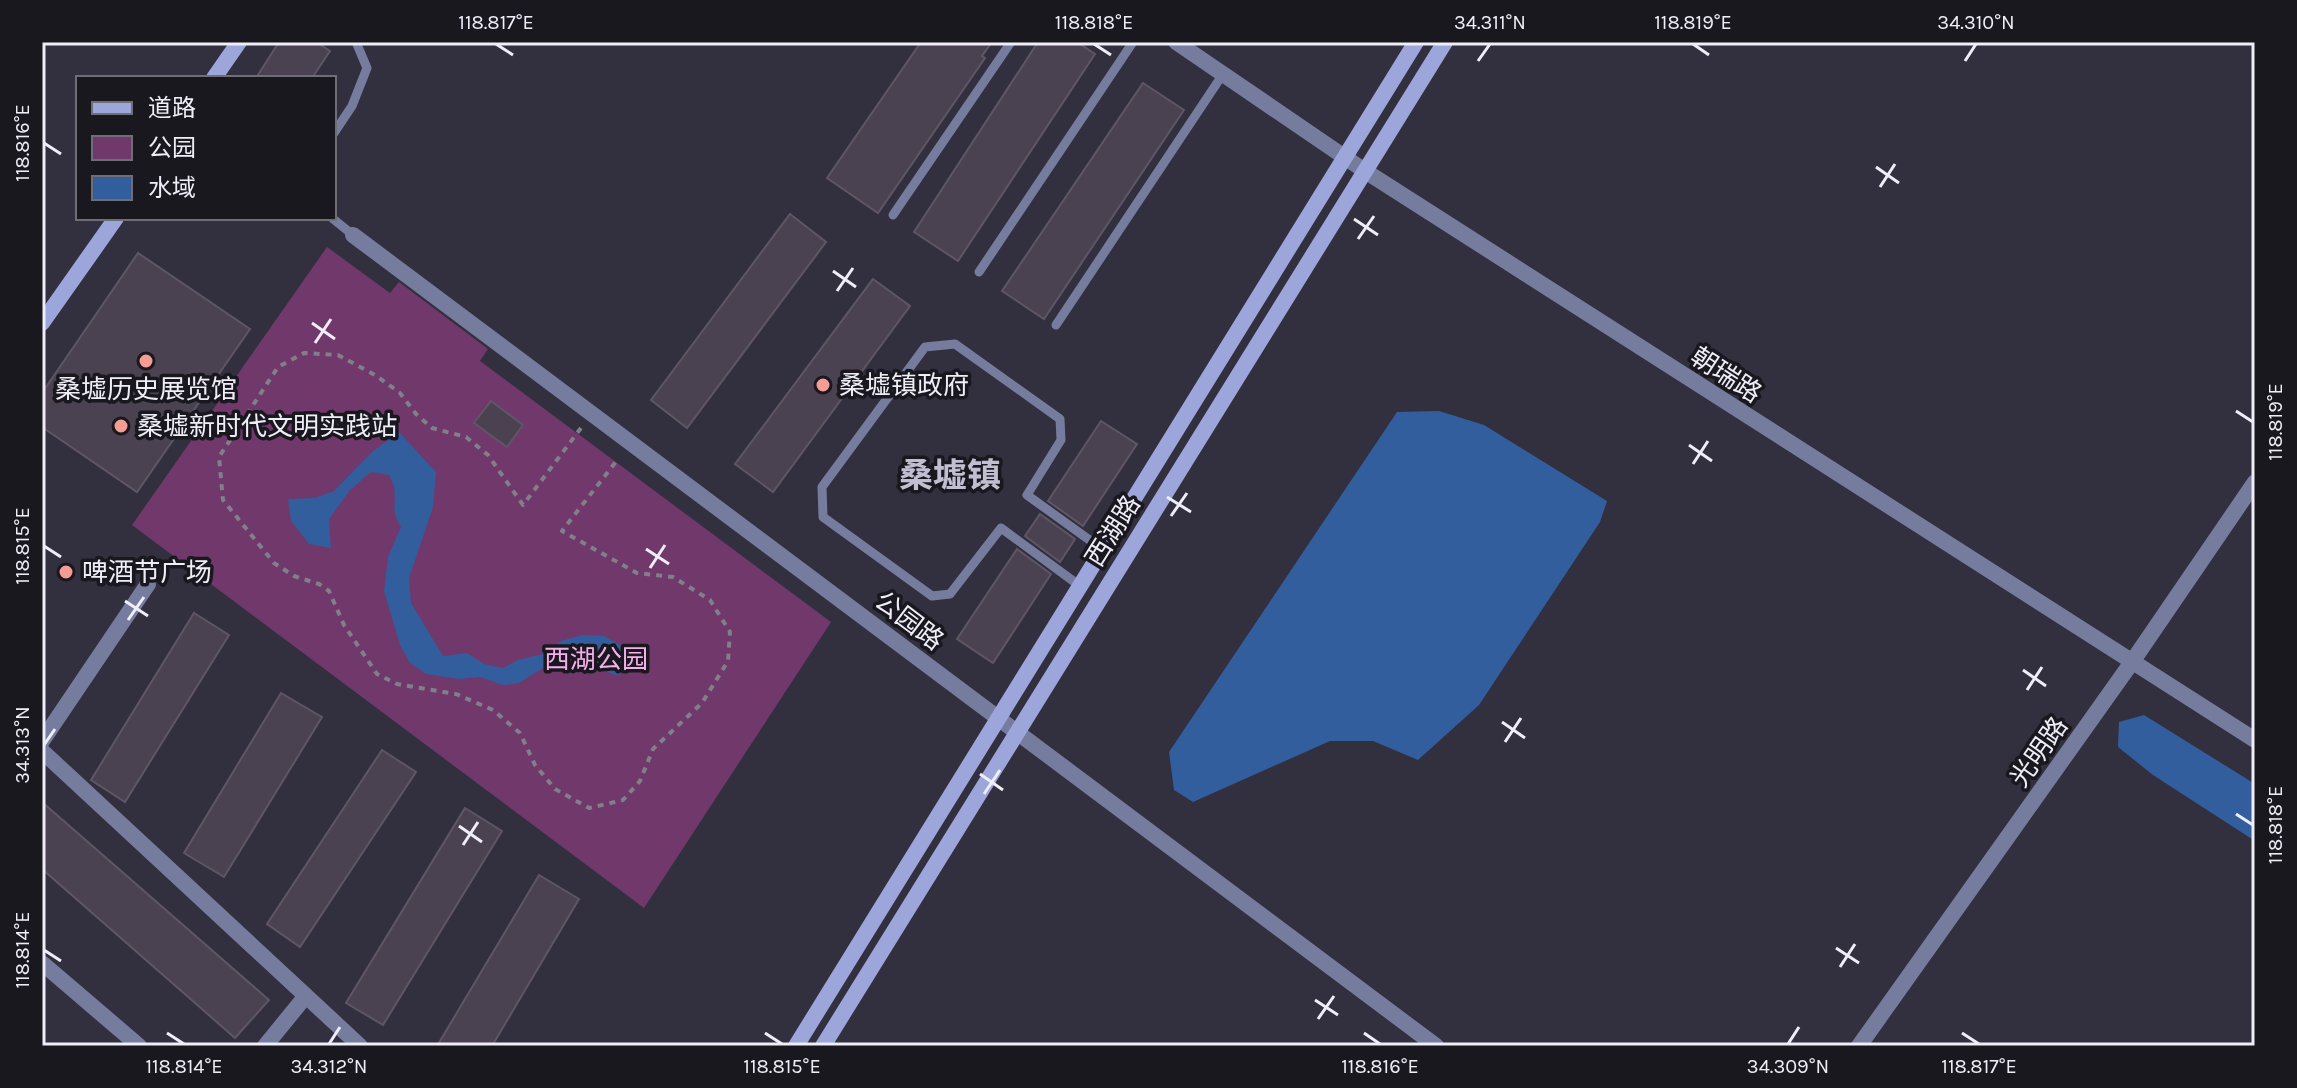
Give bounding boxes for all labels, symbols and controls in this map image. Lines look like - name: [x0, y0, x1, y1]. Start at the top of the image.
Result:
- text: 118.817°E: [458, 11, 534, 34]
- text: 118.818°E: [1055, 11, 1133, 34]
- text: 34.311°N: [1454, 11, 1526, 34]
- text: 118.819°E: [1654, 11, 1732, 34]
- text: 34.310°N: [1937, 11, 2015, 34]
- legend: [76, 76, 336, 220]
- text: 道路: [148, 94, 196, 122]
- text: 118.816°E: [11, 104, 34, 182]
- text: 公园: [148, 134, 196, 162]
- text: 水域: [148, 174, 196, 202]
- street label: 朝瑞路: [1685, 341, 1767, 409]
- marker: 桑墟历史展览馆: [137, 352, 155, 370]
- place label: 桑墟镇政府: [839, 370, 969, 401]
- place label: 桑墟历史展览馆: [55, 374, 237, 405]
- marker: 桑墟镇政府: [814, 376, 832, 394]
- text: 118.819°E: [2264, 383, 2287, 461]
- place label: 桑墟新时代文明实践站: [137, 411, 397, 442]
- marker: 桑墟新时代文明实践站: [112, 417, 130, 435]
- district label: 桑墟镇: [899, 456, 1001, 496]
- street label: 西湖路: [1079, 490, 1147, 572]
- text: 118.815°E: [11, 507, 34, 585]
- place label: 啤酒节广场: [82, 557, 212, 588]
- marker: 啤酒节广场: [57, 563, 75, 581]
- street label: 公园路: [869, 585, 949, 657]
- park label: 西湖公园: [544, 644, 648, 675]
- text: 34.313°N: [11, 706, 34, 784]
- street label: 光明路: [2004, 711, 2074, 793]
- text: 118.818°E: [2264, 786, 2287, 864]
- text: 118.814°E: [11, 911, 34, 989]
- text: 118.814°E: [145, 1055, 223, 1078]
- text: 34.312°N: [290, 1055, 368, 1078]
- text: 118.815°E: [743, 1055, 821, 1078]
- text: 118.816°E: [1341, 1055, 1419, 1078]
- text: 34.309°N: [1747, 1055, 1829, 1078]
- text: 118.817°E: [1941, 1055, 2017, 1078]

